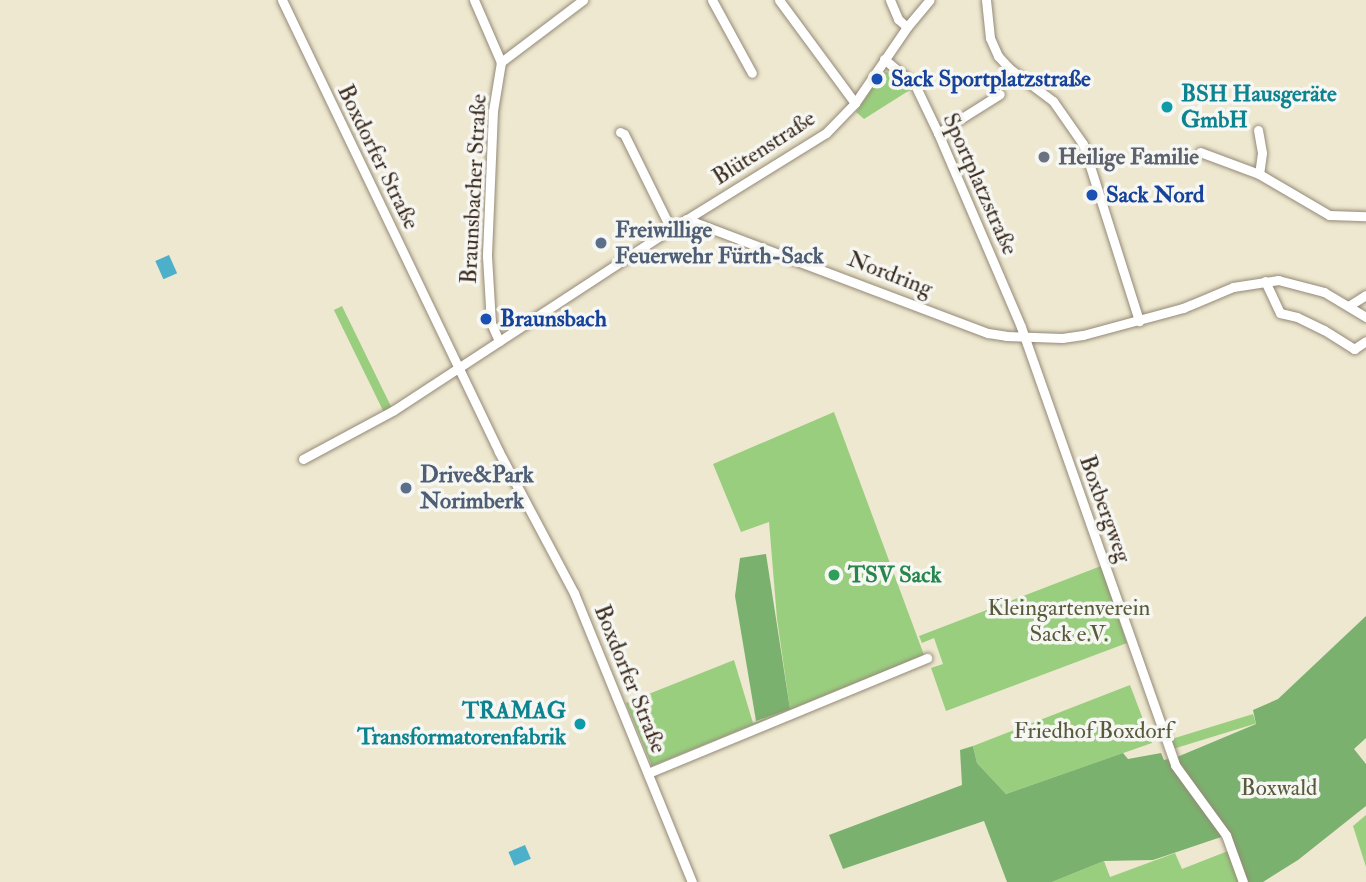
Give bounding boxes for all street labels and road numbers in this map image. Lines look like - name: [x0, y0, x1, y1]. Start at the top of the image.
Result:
- street label: Boxdorfer Straße: [331, 80, 425, 234]
- street label: Braunsbacher Straße: [455, 93, 493, 285]
- street label: Blütenstraße: [707, 105, 821, 191]
- street label: Sportplatzstraße: [936, 109, 1024, 259]
- street label: Nordring: [844, 245, 936, 303]
- street label: Boxbergweg: [1073, 452, 1137, 566]
- street label: Boxdorfer Straße: [588, 601, 672, 757]

